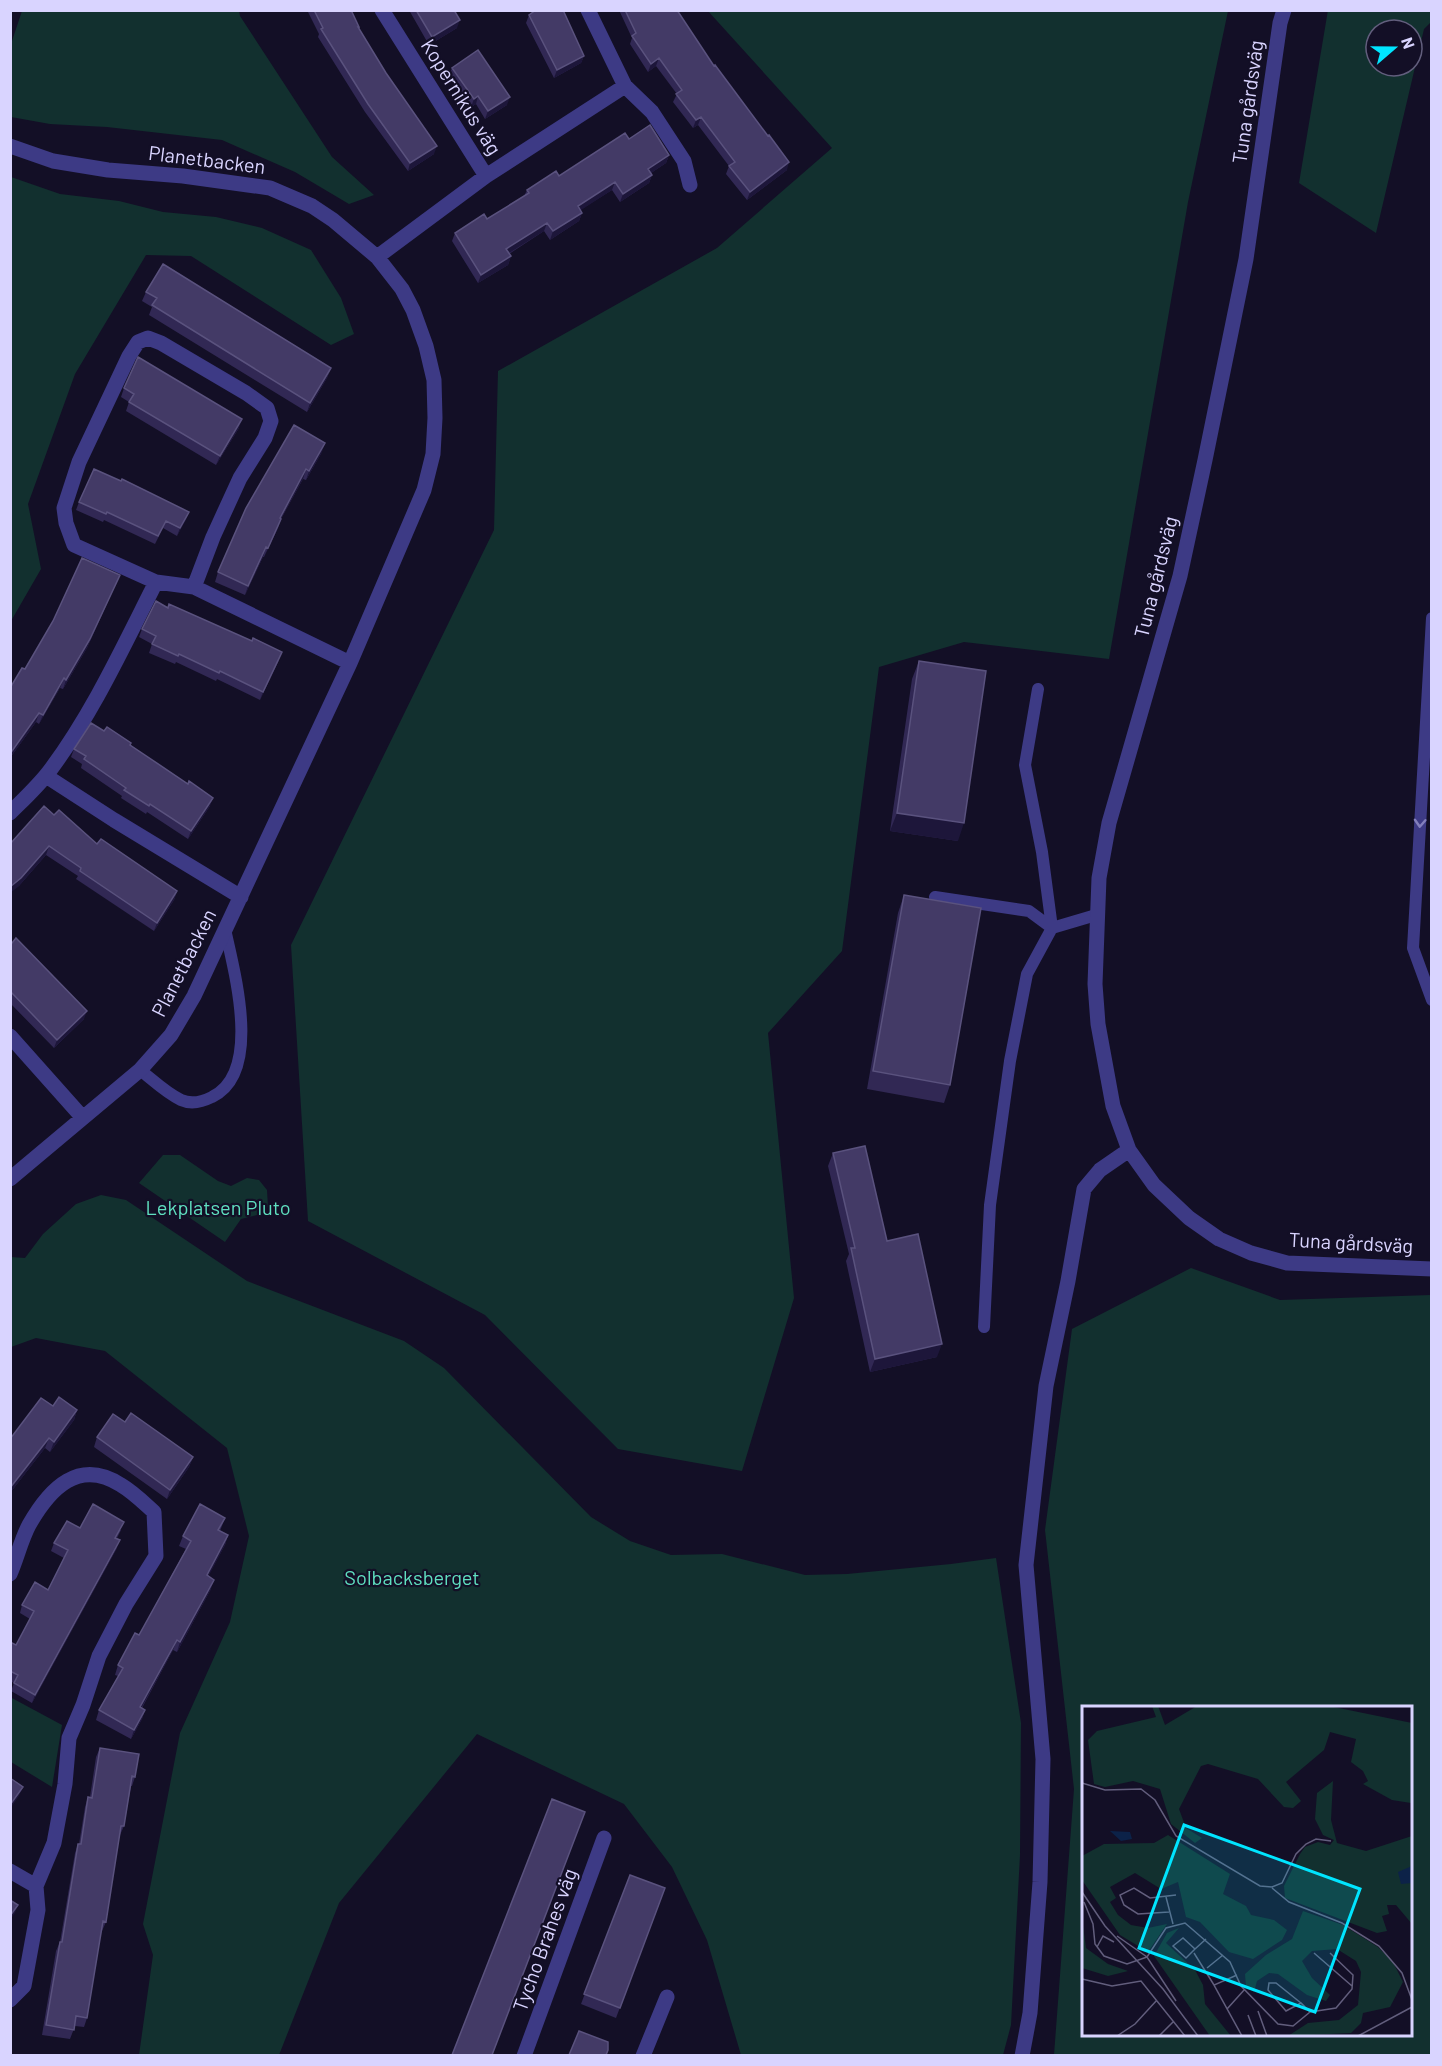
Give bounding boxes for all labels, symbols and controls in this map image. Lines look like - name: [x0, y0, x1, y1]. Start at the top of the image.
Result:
- north arrow: [1364, 18, 1424, 78]
- street label: Kopernikus väg: [417, 34, 507, 159]
- text: N: [1398, 34, 1419, 51]
- street label: Tuna gårdsväg: [1226, 39, 1268, 165]
- street label: Planetbacken: [147, 140, 267, 178]
- street label: Tuna gårdsväg: [1128, 513, 1182, 640]
- one-way arrow: [1413, 819, 1426, 828]
- street label: Planetbacken: [146, 905, 221, 1020]
- park label: Lekplatsen Pluto: [145, 1195, 291, 1219]
- street label: Tuna gårdsväg: [1288, 1227, 1414, 1257]
- park label: Solbacksberget: [344, 1565, 480, 1589]
- inset map: [1082, 1706, 1412, 2036]
- street label: Tycho Brahes väg: [507, 1865, 581, 2014]

